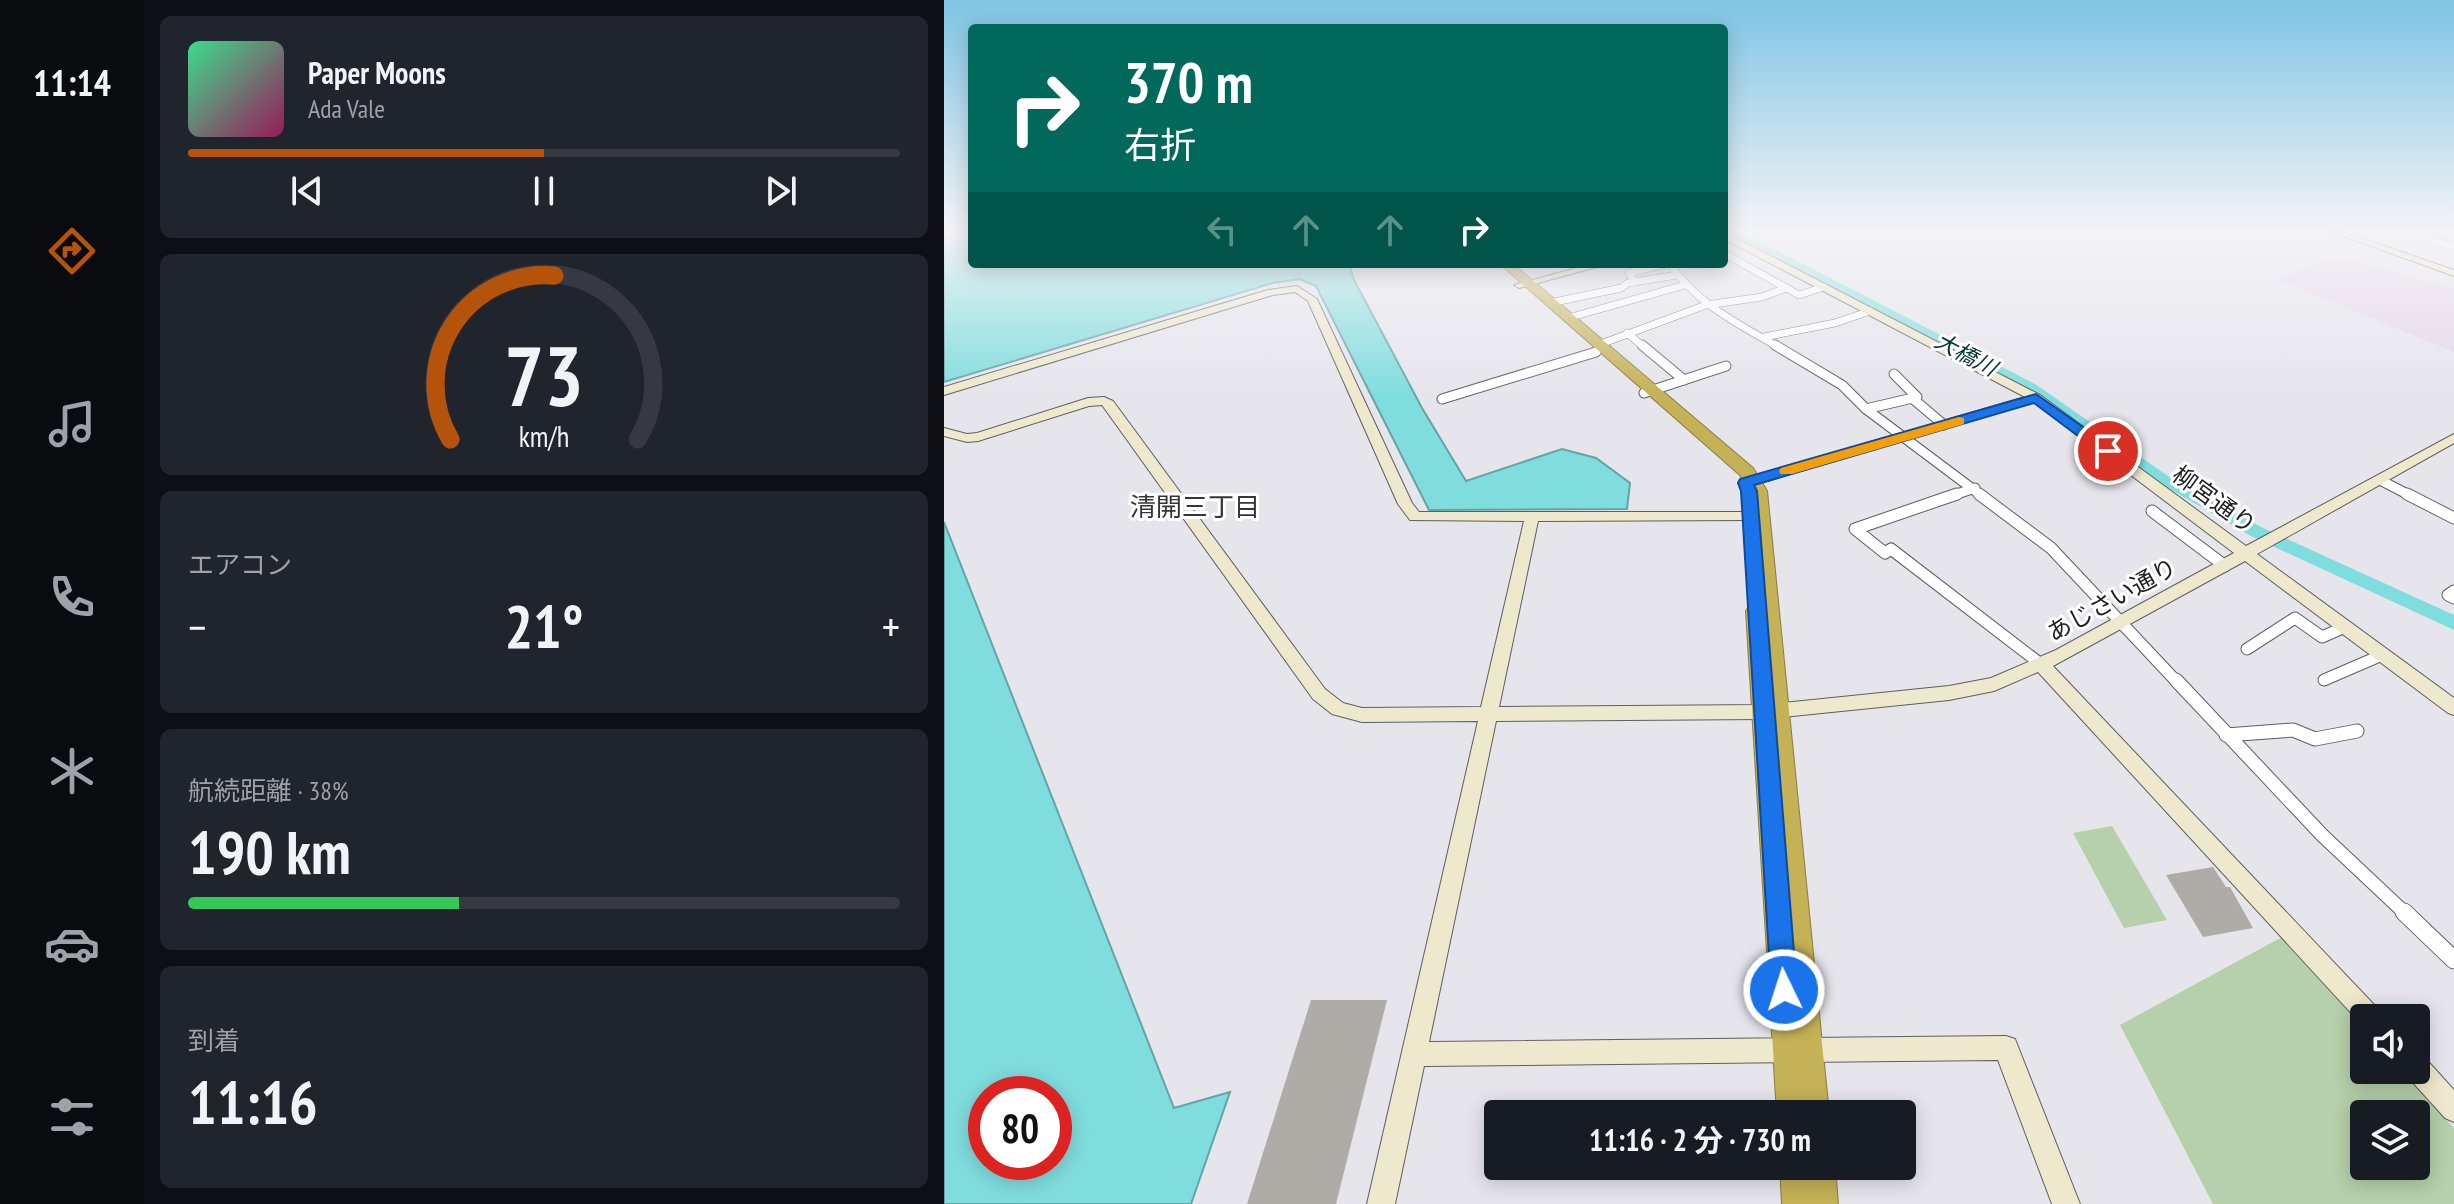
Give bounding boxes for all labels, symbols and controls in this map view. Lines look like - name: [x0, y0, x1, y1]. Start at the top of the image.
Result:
- text: 370 m: [1124, 46, 1253, 118]
- text: Paper Moons: [308, 53, 446, 92]
- icon: right: [992, 56, 1096, 160]
- text: 11:14: [33, 59, 111, 106]
- text: Ada Vale: [308, 92, 385, 125]
- text: 右折: [1124, 121, 1196, 168]
- icon: previous: [285, 169, 329, 213]
- icon: pause: [522, 169, 566, 213]
- icon: next: [759, 169, 803, 213]
- icon: left: [1200, 208, 1244, 252]
- icon: ahead: [1284, 208, 1328, 252]
- icon: ahead: [1368, 208, 1412, 252]
- icon: right: [1452, 208, 1496, 252]
- icon: directions: [44, 223, 100, 279]
- text: 73: [504, 321, 584, 429]
- water label: 大橋川: [1930, 326, 2003, 383]
- icon: music: [44, 396, 100, 452]
- pin: [2074, 417, 2142, 485]
- text: km/h: [519, 419, 569, 456]
- icon: arrive: [2086, 429, 2130, 473]
- street label: 柳宮通り: [2166, 459, 2262, 540]
- district label: 清開三丁目: [1130, 490, 1260, 523]
- text: エアコン: [188, 548, 292, 581]
- street label: あじさい通り: [2041, 551, 2182, 648]
- icon: phone: [44, 569, 100, 625]
- text: 21°: [504, 587, 584, 665]
- text: −: [188, 598, 206, 655]
- text: +: [882, 598, 900, 655]
- icon: climate: [44, 743, 100, 799]
- text: 航続距離 · 38%: [188, 774, 349, 807]
- text: 190 km: [188, 813, 351, 891]
- icon: car: [44, 916, 100, 972]
- position arrow: [1742, 948, 1826, 1032]
- map controls: [2350, 1004, 2430, 1180]
- button: sound: [2350, 1004, 2430, 1084]
- text: 到着: [188, 1024, 240, 1057]
- text: 11:16: [188, 1063, 318, 1141]
- speed limit sign: 80: [968, 1076, 1072, 1180]
- icon: filters: [44, 1089, 100, 1145]
- button: layers: [2350, 1100, 2430, 1180]
- text: 11:16 · 2 分 · 730 m: [1589, 1120, 1811, 1159]

